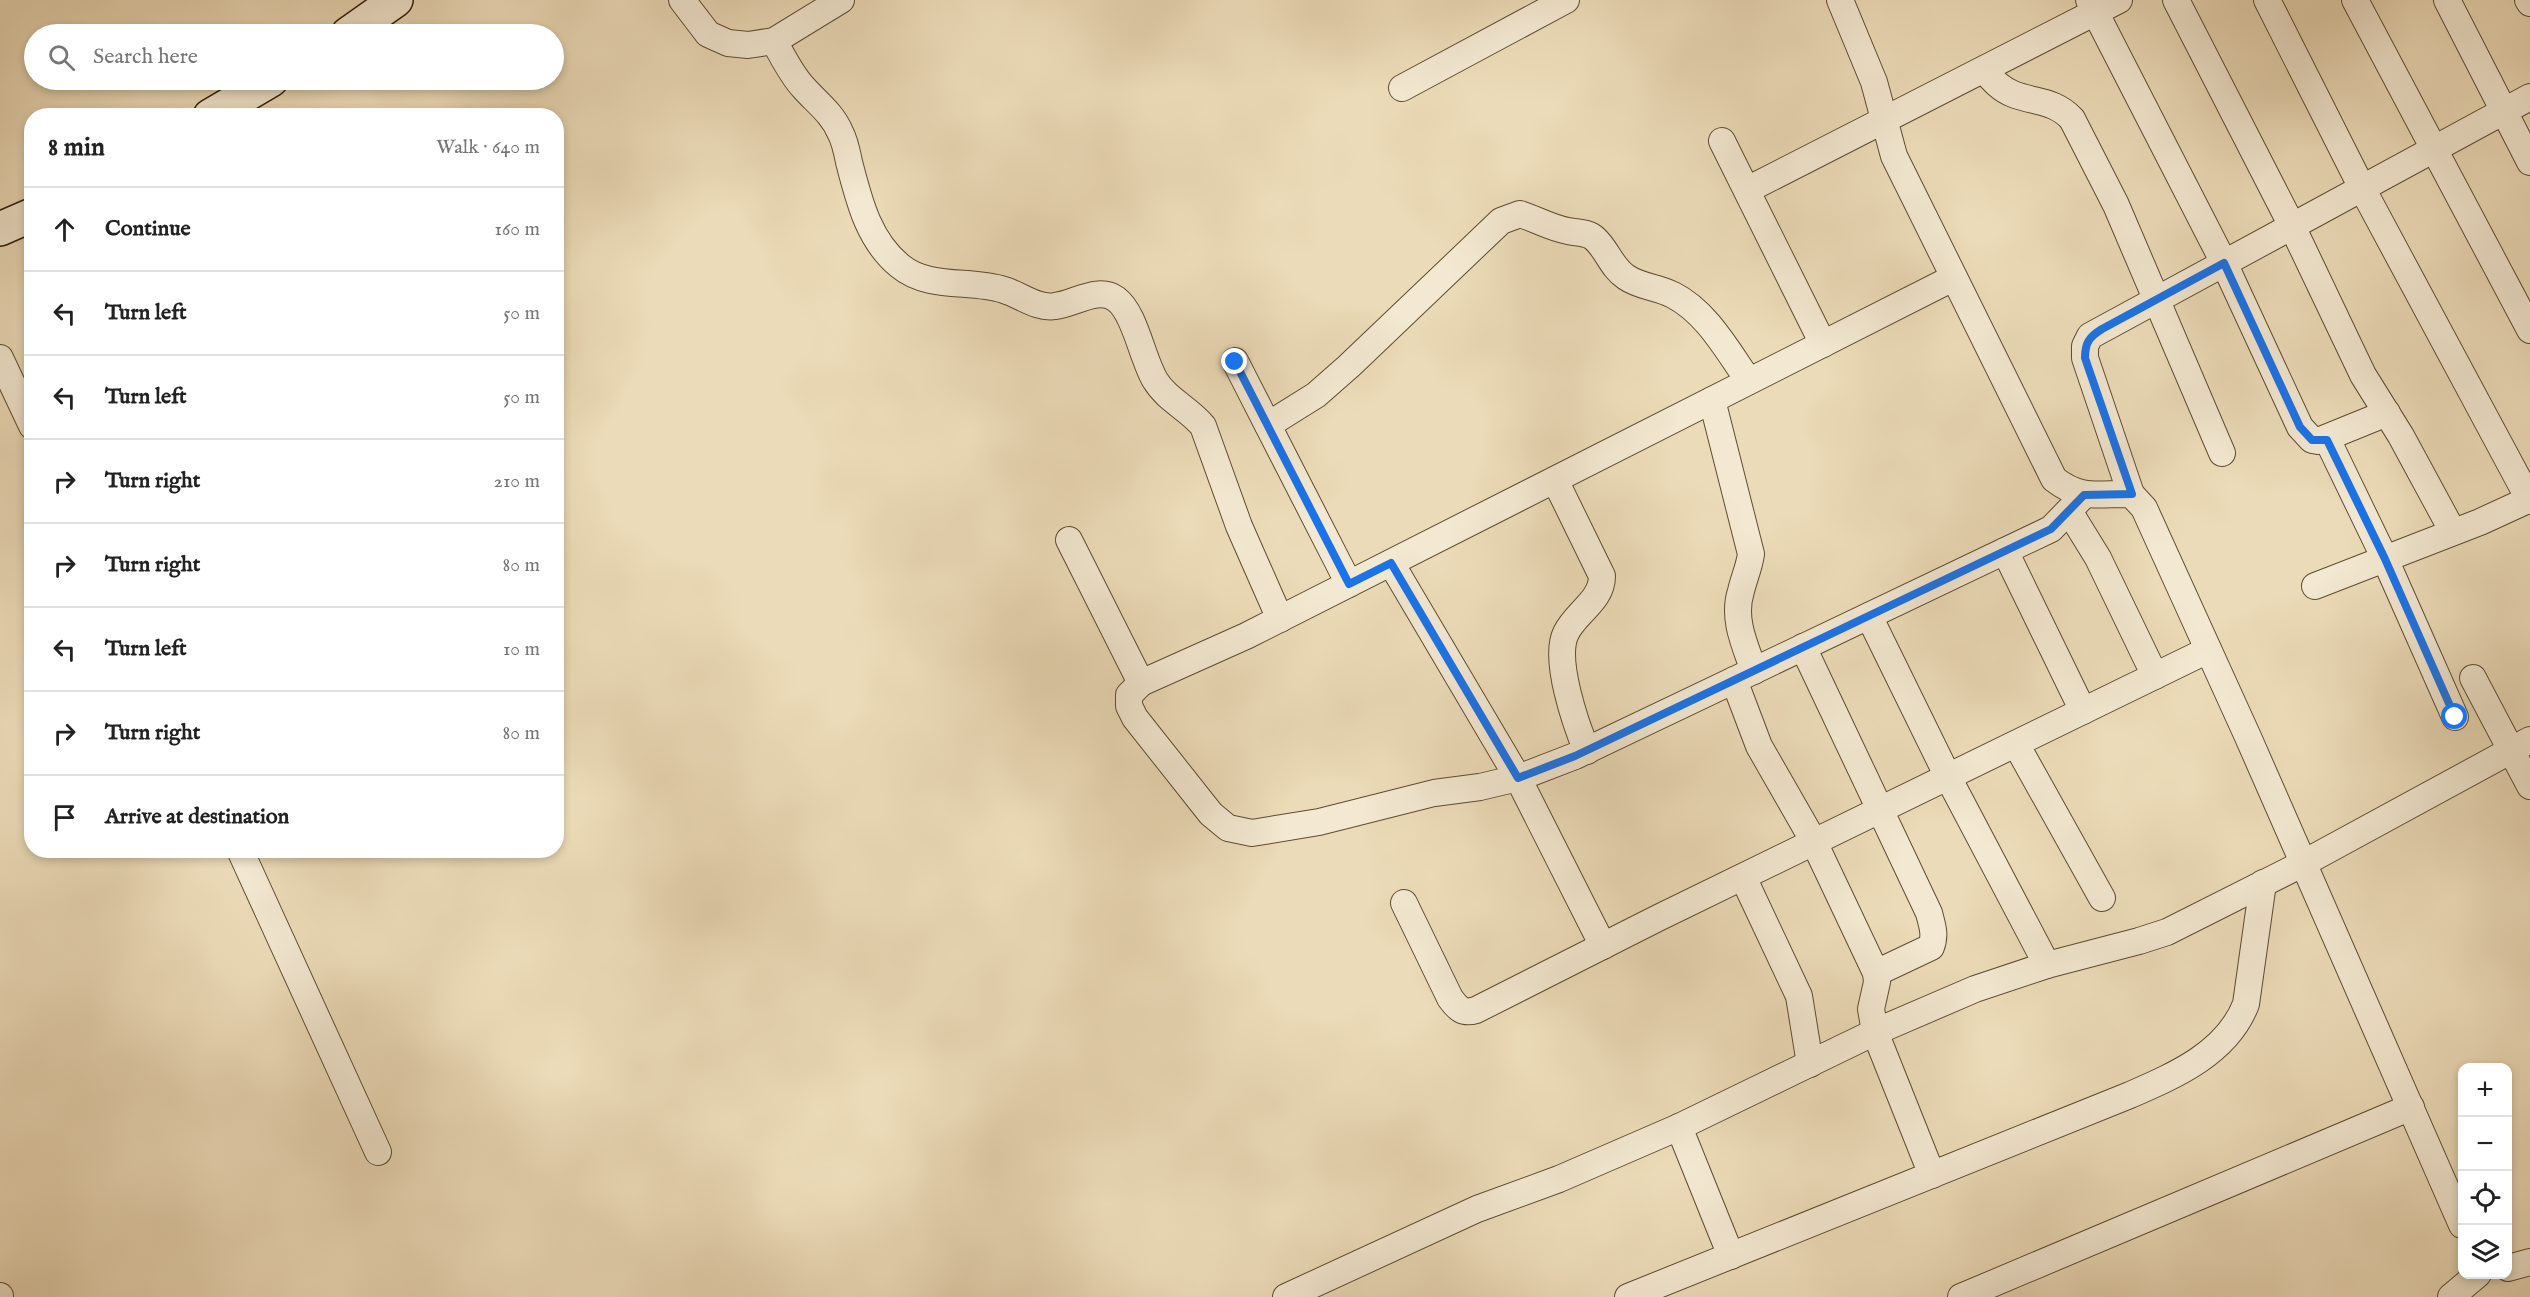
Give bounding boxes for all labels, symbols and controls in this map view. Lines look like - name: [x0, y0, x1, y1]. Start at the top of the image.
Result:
- search box: [24, 24, 564, 90]
- icon: search: [45, 41, 78, 74]
- text: Search here: [93, 43, 198, 71]
- text: 8 min: [48, 131, 105, 164]
- text: Walk · 640 m: [436, 135, 540, 160]
- icon: ahead: [48, 213, 81, 246]
- text: Continue: [105, 215, 191, 243]
- text: 160 m: [494, 217, 540, 242]
- icon: left: [48, 297, 81, 330]
- text: Turn left: [105, 299, 187, 327]
- text: 50 m: [503, 301, 540, 326]
- route end: [1221, 348, 1247, 374]
- icon: left: [48, 381, 81, 414]
- text: Turn left: [105, 383, 187, 411]
- text: 50 m: [503, 385, 540, 410]
- icon: right: [48, 465, 81, 498]
- text: Turn right: [105, 467, 200, 495]
- text: 210 m: [494, 469, 540, 494]
- icon: right: [48, 549, 81, 582]
- text: Turn right: [105, 551, 200, 579]
- text: 80 m: [503, 553, 540, 578]
- icon: left: [48, 633, 81, 666]
- text: Turn left: [105, 635, 187, 663]
- text: 10 m: [503, 637, 540, 662]
- route start: [2441, 703, 2467, 729]
- icon: right: [48, 717, 81, 750]
- text: Turn right: [105, 719, 200, 747]
- text: 80 m: [503, 721, 540, 746]
- icon: arrive: [48, 801, 81, 834]
- text: Arrive at destination: [105, 803, 289, 831]
- map controls: [2458, 1063, 2512, 1279]
- button: +: [2458, 1063, 2512, 1117]
- button: −: [2458, 1117, 2512, 1171]
- button: locate: [2458, 1171, 2512, 1225]
- button: layers: [2458, 1225, 2512, 1279]

